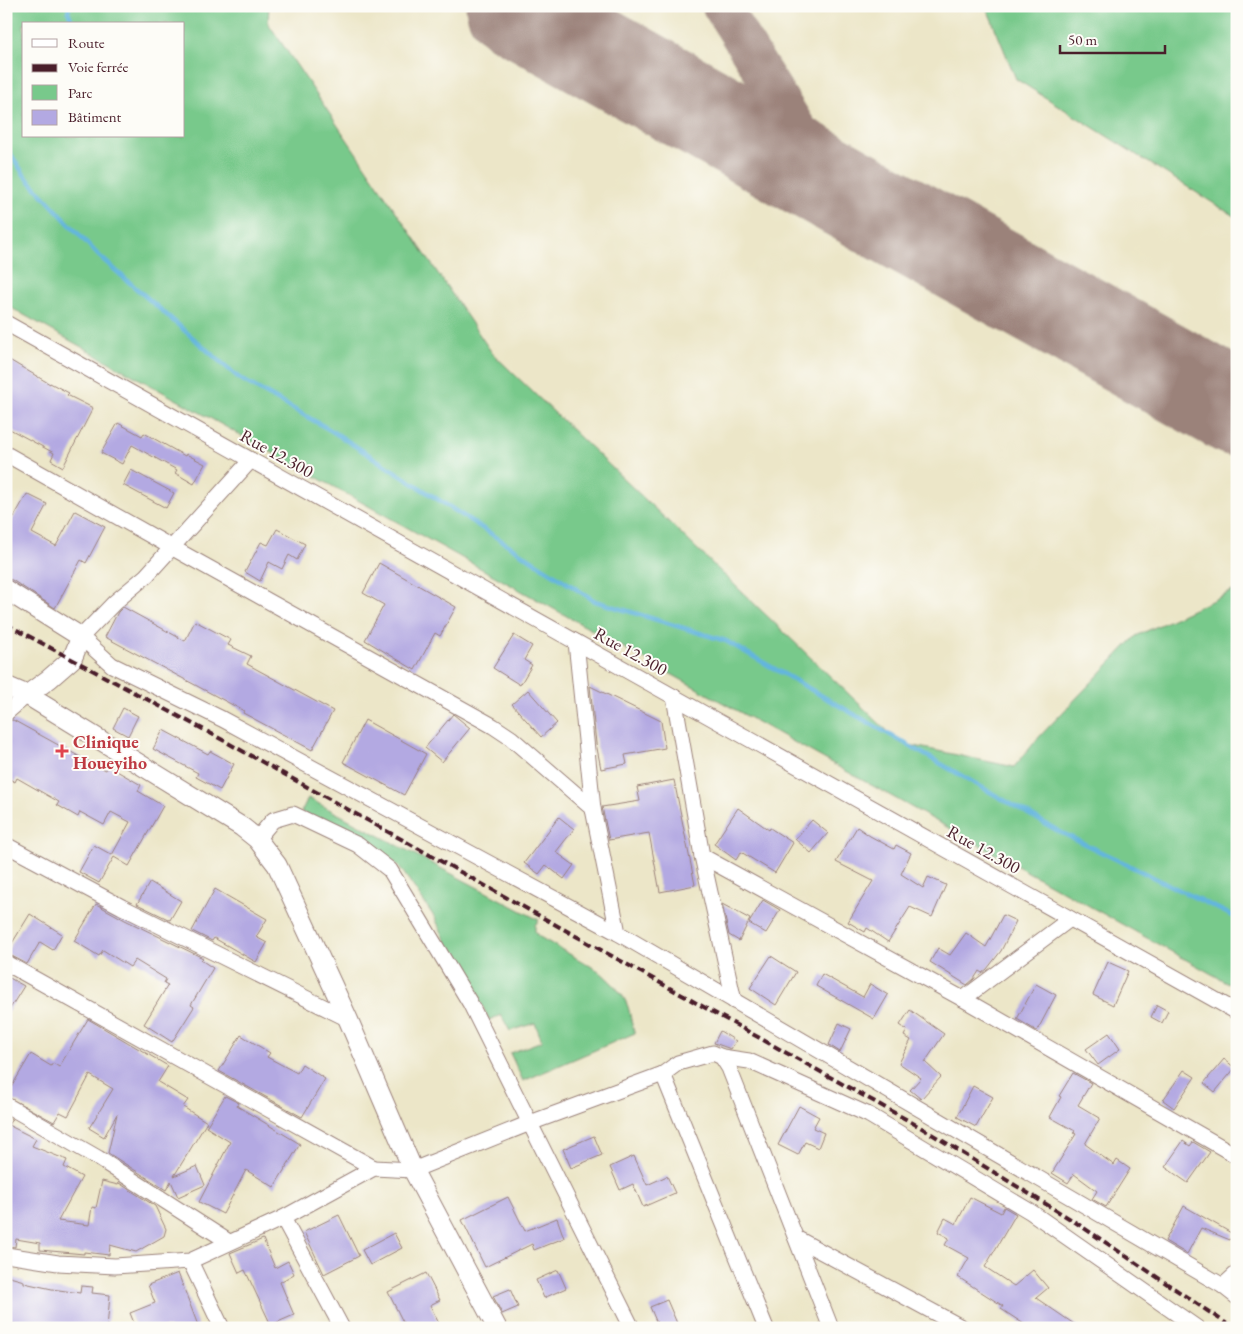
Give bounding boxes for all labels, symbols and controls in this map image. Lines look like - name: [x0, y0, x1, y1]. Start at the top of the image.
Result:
- legend: [22, 22, 185, 138]
- scale bar: [1060, 22, 1166, 54]
- text: 50 m: [1068, 30, 1097, 49]
- text: Route: [68, 33, 105, 52]
- text: Voie ferrée: [68, 57, 128, 76]
- text: Parc: [68, 83, 93, 102]
- text: Bâtiment: [68, 107, 122, 126]
- street label: Rue 12.300: [236, 423, 318, 483]
- street label: Rue 12.300: [590, 621, 672, 681]
- place label: Clinique Houeyiho: [73, 730, 147, 774]
- marker: Clinique Houeyiho: [55, 744, 69, 758]
- street label: Rue 12.300: [943, 819, 1025, 879]

